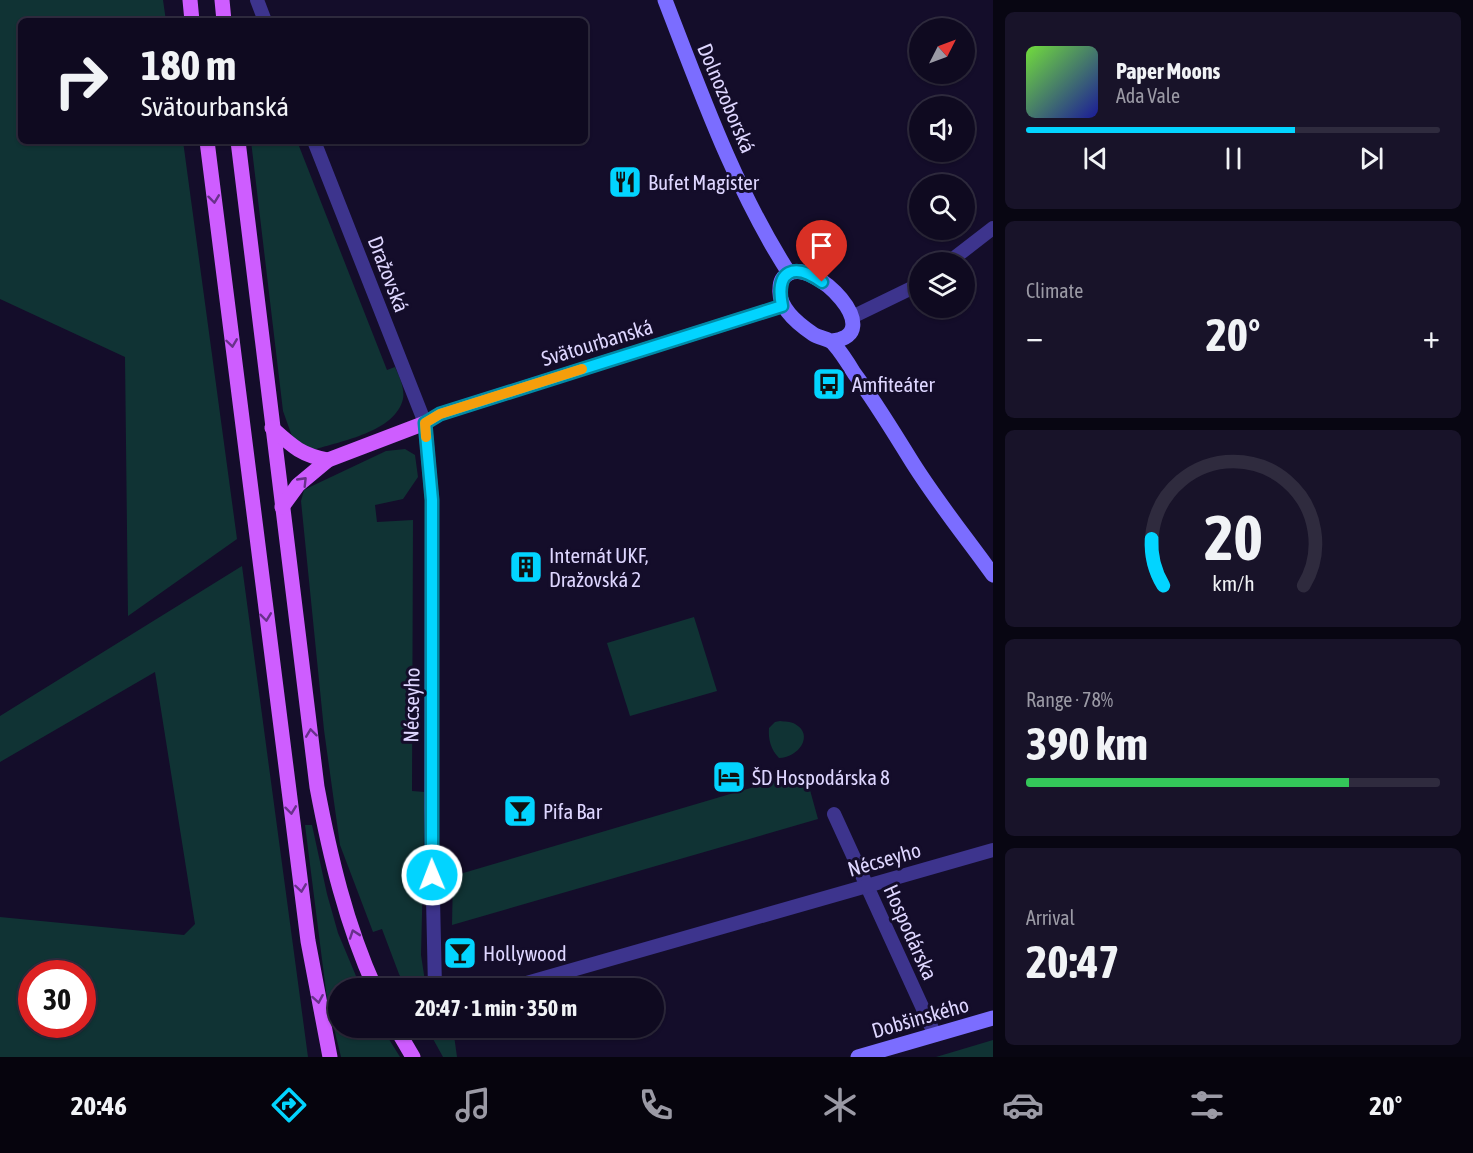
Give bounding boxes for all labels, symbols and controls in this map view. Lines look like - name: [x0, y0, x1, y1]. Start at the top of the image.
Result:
- north arrow: [909, 18, 975, 84]
- map controls: [909, 18, 975, 318]
- street label: Dolnozoborská: [693, 40, 761, 156]
- text: 180 m: [141, 41, 236, 89]
- icon: right: [42, 42, 120, 120]
- text: Paper Moons: [1116, 58, 1220, 84]
- text: Ada Vale: [1116, 84, 1180, 107]
- text: Svätourbanská: [141, 91, 289, 122]
- button: sound: [909, 96, 975, 162]
- icon: previous: [1079, 142, 1112, 175]
- icon: pause: [1217, 142, 1250, 175]
- icon: next: [1355, 142, 1388, 175]
- restaurant icon: Bufet Magister: [607, 164, 643, 200]
- place label: Bufet Magister: [648, 170, 760, 194]
- button: search: [909, 174, 975, 240]
- one-way arrow: [207, 195, 220, 204]
- pin: [796, 220, 847, 282]
- icon: arrive: [805, 229, 838, 262]
- street label: Dražovská: [364, 233, 414, 315]
- button: layers: [909, 252, 975, 318]
- text: Climate: [1026, 279, 1083, 302]
- text: 20°: [1206, 309, 1260, 361]
- street label: Svätourbanská: [538, 314, 656, 370]
- text: −: [1026, 317, 1043, 355]
- text: +: [1423, 317, 1440, 355]
- one-way arrow: [225, 339, 238, 348]
- bus stop icon: Amfiteáter: [811, 366, 847, 402]
- place label: Amfiteáter: [852, 372, 936, 396]
- one-way arrow: [295, 478, 306, 489]
- text: 20: [1204, 502, 1262, 573]
- place label: Internát UKF, Dražovská 2: [549, 543, 649, 591]
- building icon: Internát UKF, Dražovská 2: [508, 549, 544, 585]
- text: km/h: [1212, 571, 1254, 596]
- one-way arrow: [260, 612, 272, 621]
- street label: Nécseyho: [398, 667, 424, 743]
- text: Range · 78%: [1026, 688, 1113, 711]
- text: 390 km: [1026, 718, 1148, 770]
- one-way arrow: [305, 729, 317, 738]
- hotel icon: ŠD Hospodárska 8: [711, 759, 747, 795]
- place label: ŠD Hospodárska 8: [752, 765, 890, 789]
- bar icon: Pifa Bar: [502, 793, 538, 829]
- place label: Pifa Bar: [543, 799, 603, 823]
- one-way arrow: [284, 805, 296, 815]
- street label: Nécseyho: [845, 837, 923, 881]
- position arrow: [400, 843, 464, 907]
- street label: Hospodárska: [879, 881, 943, 983]
- one-way arrow: [294, 884, 306, 893]
- text: Arrival: [1026, 906, 1075, 929]
- one-way arrow: [349, 929, 362, 940]
- bar icon: Hollywood: [442, 935, 478, 971]
- text: 20:47: [1026, 936, 1120, 988]
- place label: Hollywood: [483, 941, 567, 965]
- speed limit sign: 30: [18, 960, 96, 1038]
- street label: Dobšinského: [869, 992, 971, 1042]
- one-way arrow: [311, 993, 324, 1003]
- text: 20:47 · 1 min · 350 m: [415, 995, 577, 1021]
- icon: directions: [268, 1084, 310, 1126]
- icon: music: [452, 1084, 494, 1126]
- icon: phone: [635, 1084, 677, 1126]
- icon: climate: [819, 1084, 861, 1126]
- icon: car: [1002, 1084, 1044, 1126]
- icon: filters: [1186, 1084, 1228, 1126]
- text: 20:46: [71, 1090, 127, 1121]
- text: 20°: [1369, 1090, 1402, 1121]

